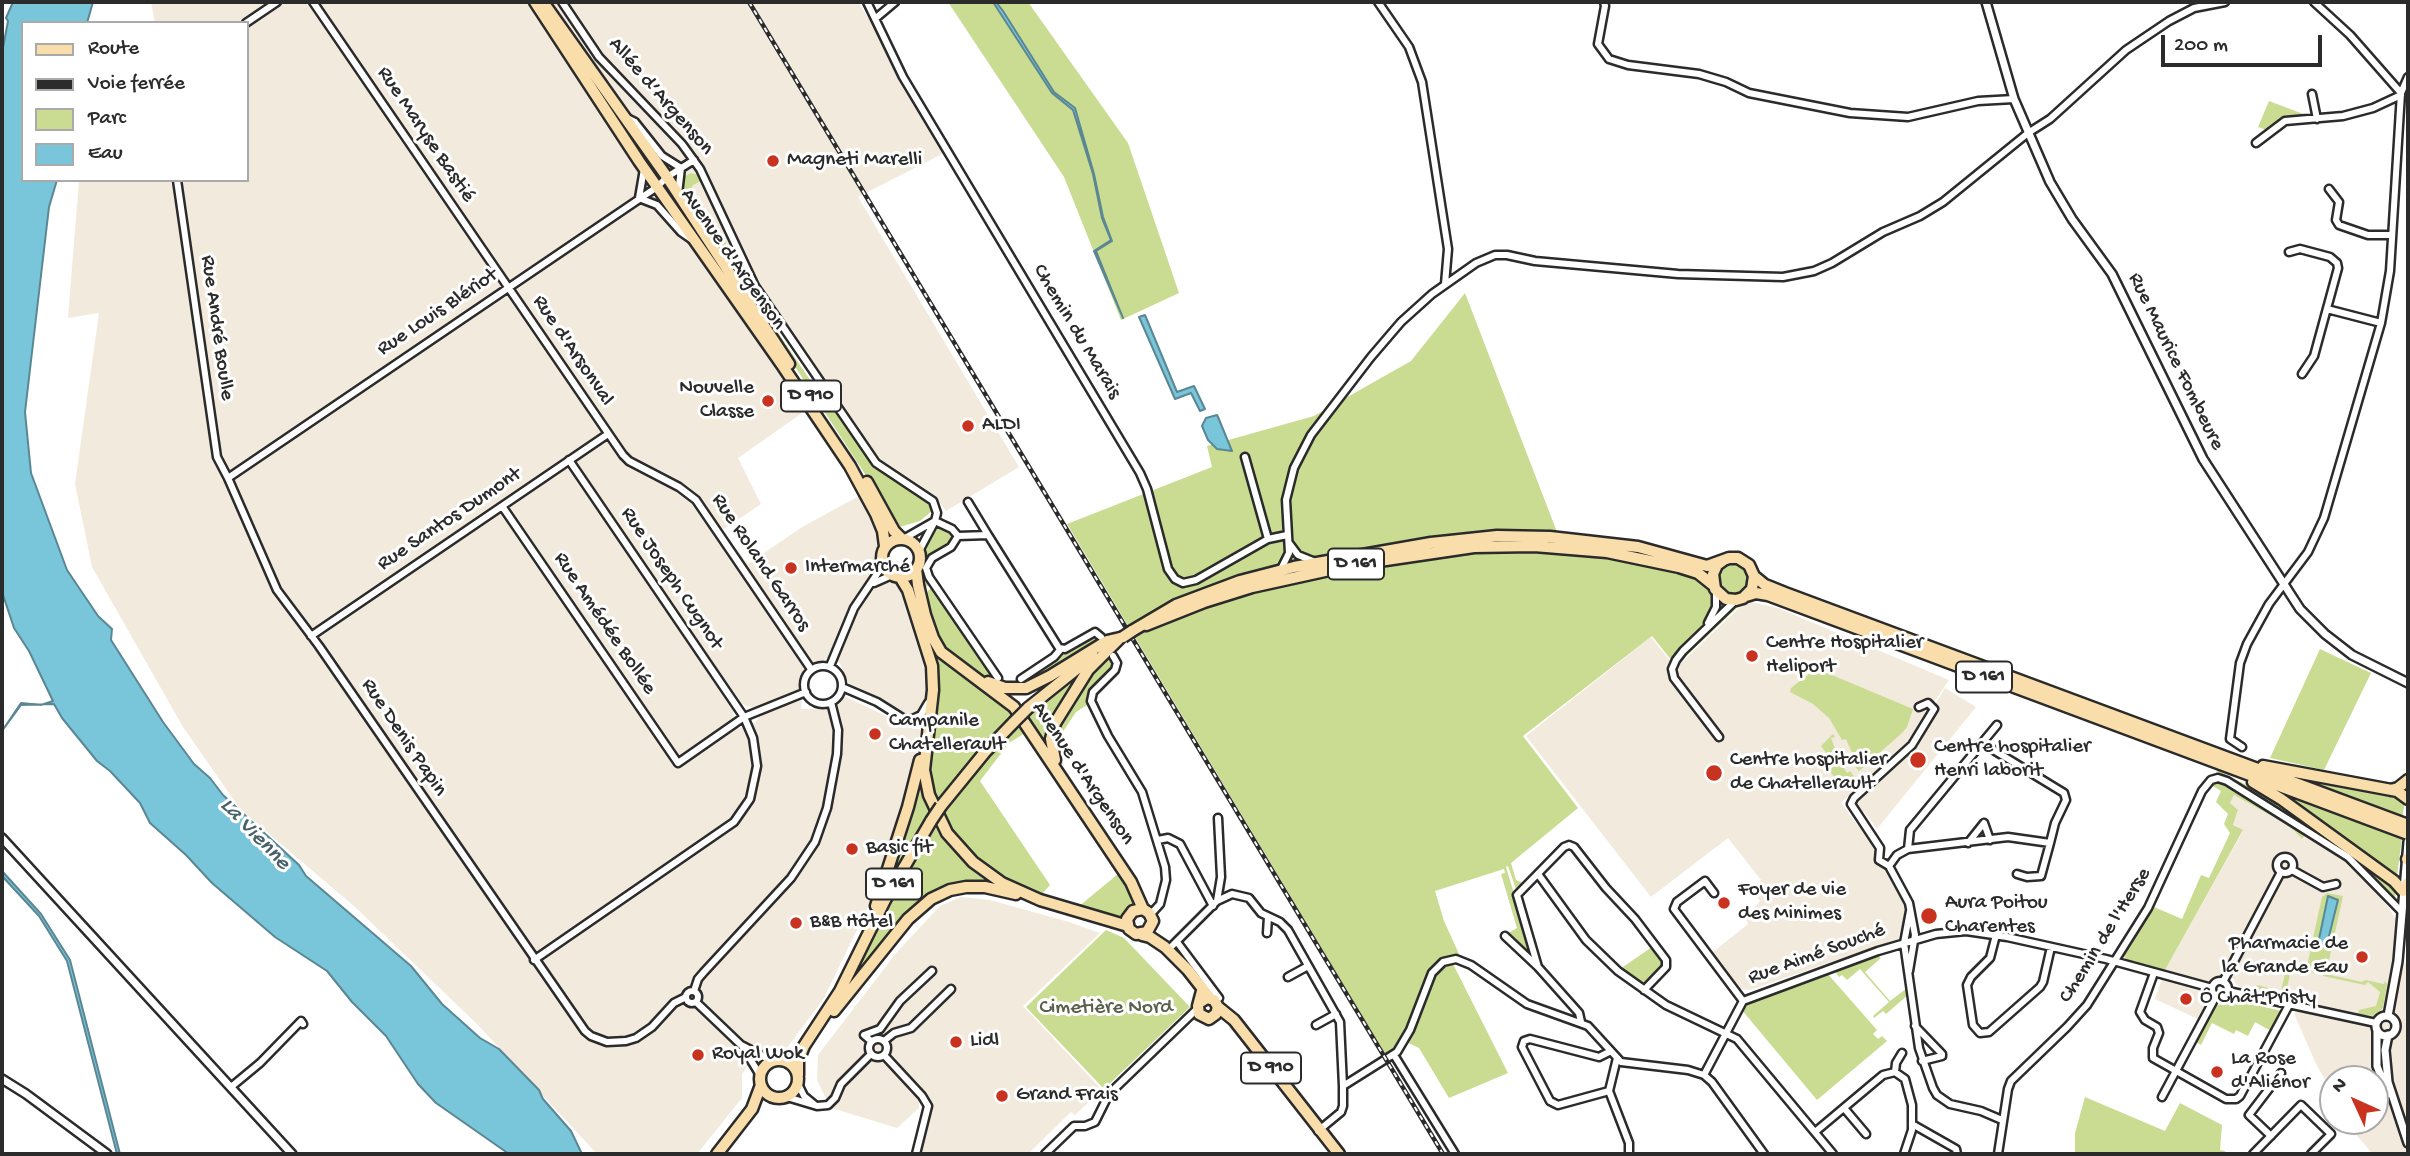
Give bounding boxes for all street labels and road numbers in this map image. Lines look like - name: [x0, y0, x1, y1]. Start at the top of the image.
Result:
- street label: Allée d’Argenson: [602, 33, 718, 161]
- street label: Rue Maryse Bastié: [370, 62, 480, 208]
- street label: Avenue d'Argenson: [674, 184, 790, 336]
- street label: Rue André Boulle: [193, 254, 239, 402]
- street label: Chemin du Marais: [1026, 260, 1126, 404]
- street label: Rue Louis Blériot: [373, 263, 503, 363]
- street label: Rue Maurice Fombeure: [2121, 269, 2229, 455]
- street label: Rue d'Arsonval: [526, 291, 618, 411]
- road number: D 910: [781, 380, 841, 412]
- street label: Rue Santos Dumont: [373, 463, 527, 577]
- street label: Rue Roland Garros: [705, 489, 815, 637]
- street label: Rue Joseph Cugnot: [614, 503, 728, 655]
- street label: Rue Amédée Bollée: [547, 548, 661, 700]
- road number: D 161: [1328, 548, 1384, 580]
- road number: D 161: [1956, 662, 2012, 692]
- street label: Rue Denis Papin: [354, 674, 452, 802]
- street label: Avenue d'Argenson: [1025, 698, 1139, 850]
- street label: Chemin de l'Herse: [2054, 864, 2158, 1008]
- road number: D 161: [866, 869, 922, 900]
- street label: Rue Aimé Souché: [1745, 919, 1889, 991]
- road number: D 910: [1241, 1052, 1301, 1084]

